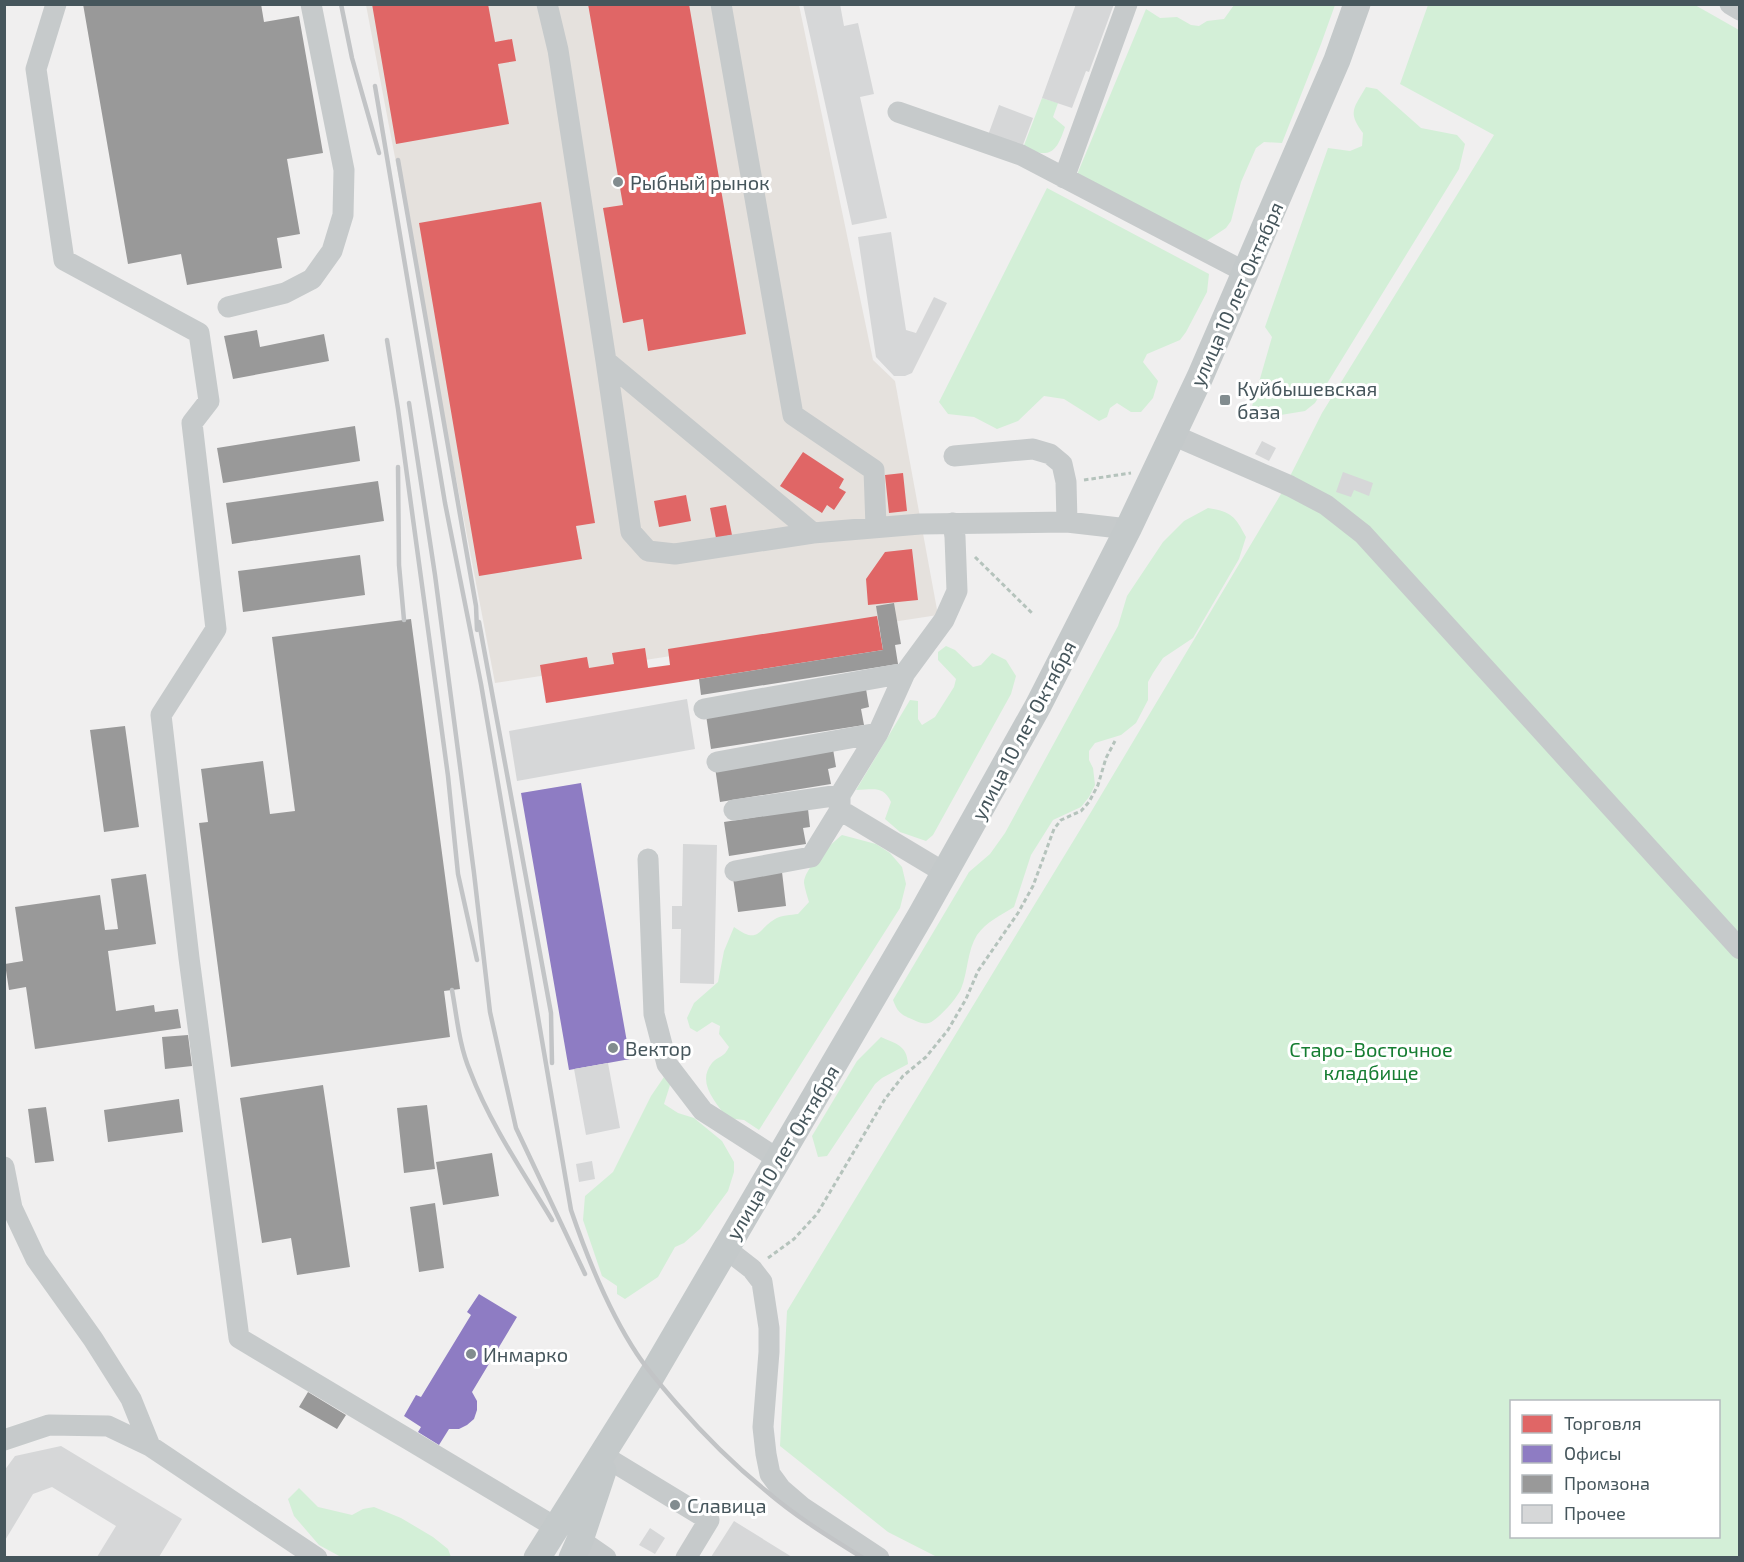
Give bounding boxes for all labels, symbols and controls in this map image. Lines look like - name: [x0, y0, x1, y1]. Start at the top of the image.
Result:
- place label: Рыбный рынок: [630, 170, 770, 194]
- marker: Рыбный рынок: [611, 175, 625, 189]
- street label: улица 10 лет Октября: [1184, 198, 1288, 390]
- place label: Куйбышевская база: [1237, 376, 1377, 423]
- marker: Куйбышевская база: [1218, 393, 1232, 407]
- street label: улица 10 лет Октября: [966, 636, 1081, 824]
- place label: Вектор: [625, 1036, 692, 1060]
- park label: Старо-Восточное кладбище: [1289, 1037, 1453, 1084]
- marker: Вектор: [606, 1041, 620, 1055]
- street label: улица 10 лет Октября: [720, 1060, 845, 1244]
- place label: Инмарко: [483, 1342, 568, 1366]
- marker: Инмарко: [464, 1347, 478, 1361]
- legend: [1510, 1400, 1720, 1538]
- text: Торговля: [1564, 1412, 1642, 1434]
- text: Офисы: [1564, 1442, 1621, 1464]
- text: Промзона: [1564, 1472, 1650, 1494]
- place label: Славица: [687, 1493, 766, 1517]
- marker: Славица: [668, 1498, 682, 1512]
- text: Прочее: [1564, 1502, 1626, 1524]

